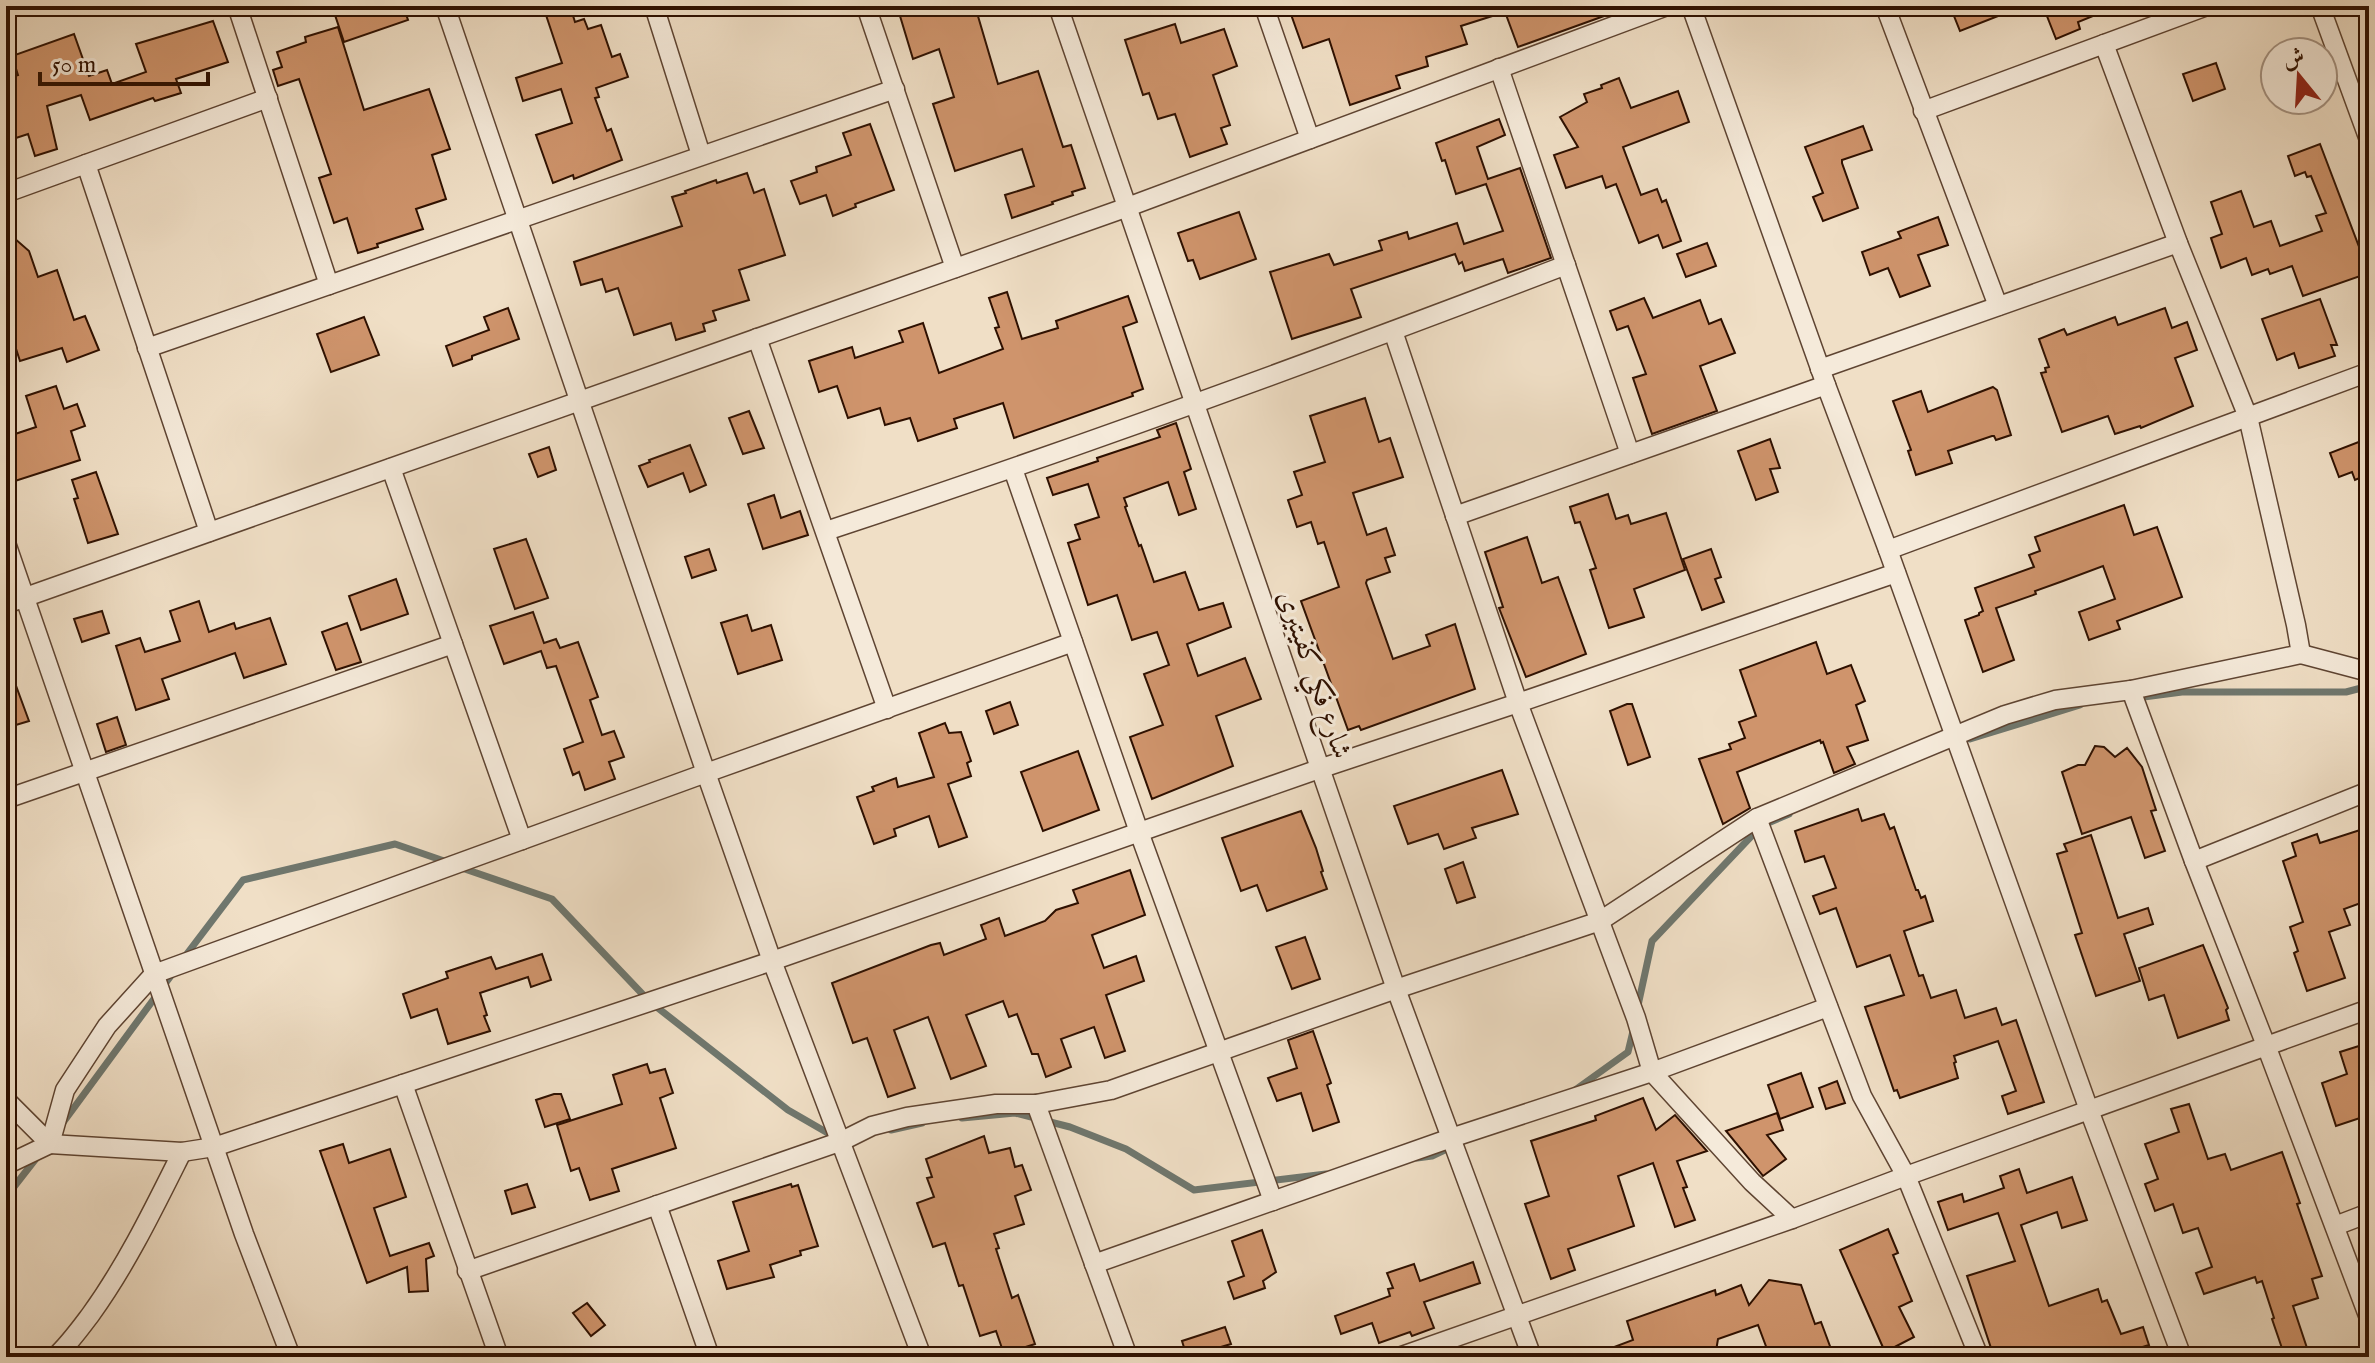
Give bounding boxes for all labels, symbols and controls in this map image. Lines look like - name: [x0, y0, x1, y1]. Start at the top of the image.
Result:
- scale bar: [40, 36, 208, 86]
- north arrow: [2259, 36, 2339, 116]
- text: ش: [2279, 42, 2308, 76]
- text: 50 m: [52, 50, 96, 81]
- street label: شارع فكي كفيتيرى: [1263, 586, 1359, 765]

